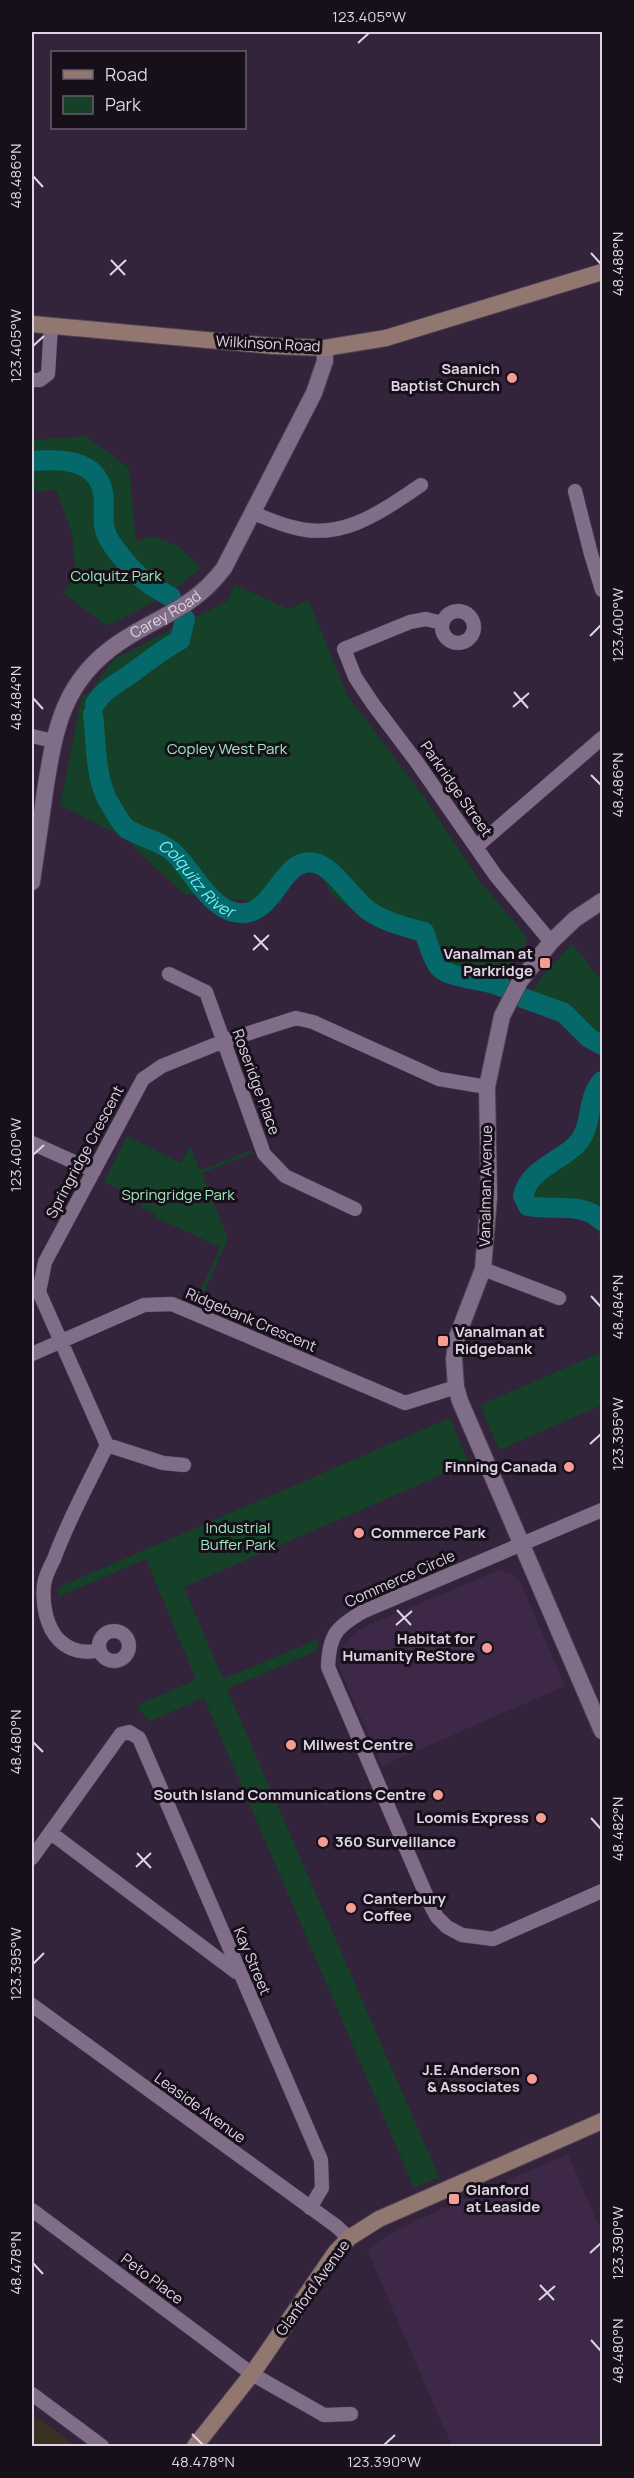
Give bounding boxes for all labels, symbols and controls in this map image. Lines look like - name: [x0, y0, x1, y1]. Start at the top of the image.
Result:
- text: 123.405°W: [332, 6, 406, 27]
- legend: [51, 51, 246, 129]
- text: Road: [105, 62, 148, 86]
- text: Park: [105, 92, 142, 116]
- text: 48.486°N: [5, 143, 26, 209]
- text: 48.488°N: [607, 232, 628, 296]
- text: 123.405°W: [5, 309, 26, 383]
- street label: Wilkinson Road: [215, 330, 321, 357]
- place label: Saanich Baptist Church: [391, 358, 500, 396]
- marker: Saanich Baptist Church: [505, 371, 519, 385]
- park label: Colquitz Park: [70, 565, 162, 586]
- street label: Carey Road: [126, 585, 205, 643]
- text: 123.400°W: [607, 588, 628, 662]
- text: 48.484°N: [5, 666, 26, 730]
- street label: Parkridge Street: [416, 737, 497, 841]
- park label: Copley West Park: [167, 738, 288, 759]
- text: 48.486°N: [607, 752, 628, 818]
- water label: Colquitz River: [154, 834, 239, 923]
- place label: Vanalman at Parkridge: [444, 943, 533, 981]
- marker: Vanalman at Parkridge: [538, 956, 552, 970]
- street label: Roseridge Place: [228, 1026, 285, 1138]
- street label: Springridge Crescent: [41, 1082, 128, 1222]
- text: 123.400°W: [5, 1118, 26, 1192]
- street label: Vanalman Avenue: [474, 1125, 497, 1247]
- park label: Springridge Park: [121, 1184, 235, 1205]
- text: 48.484°N: [607, 1275, 628, 1339]
- street label: Ridgebank Crescent: [183, 1282, 320, 1357]
- place label: Vanalman at Ridgebank: [455, 1321, 544, 1359]
- marker: Vanalman at Ridgebank: [436, 1334, 450, 1348]
- text: 123.395°W: [607, 1397, 628, 1471]
- place label: Finning Canada: [445, 1456, 557, 1477]
- marker: Finning Canada: [562, 1460, 576, 1474]
- park label: Industrial Buffer Park: [201, 1517, 276, 1555]
- place label: Commerce Park: [371, 1522, 486, 1543]
- marker: Commerce Park: [352, 1526, 366, 1540]
- street label: Commerce Circle: [341, 1545, 458, 1612]
- place label: Habitat for Humanity ReStore: [342, 1628, 475, 1666]
- marker: Habitat for Humanity ReStore: [480, 1641, 494, 1655]
- text: 48.480°N: [5, 1709, 26, 1775]
- place label: Milwest Centre: [303, 1734, 413, 1755]
- marker: Milwest Centre: [284, 1738, 298, 1752]
- place label: South Island Communications Centre: [153, 1784, 426, 1805]
- marker: South Island Communications Centre: [431, 1788, 445, 1802]
- text: 48.482°N: [607, 1797, 628, 1861]
- place label: Loomis Express: [416, 1807, 529, 1828]
- marker: Loomis Express: [534, 1811, 548, 1825]
- place label: 360 Surveillance: [335, 1831, 456, 1852]
- marker: 360 Surveillance: [316, 1835, 330, 1849]
- place label: Canterbury Coffee: [363, 1888, 447, 1926]
- marker: Canterbury Coffee: [344, 1901, 358, 1915]
- street label: Kay Street: [229, 1924, 276, 1998]
- text: 123.395°W: [5, 1927, 26, 2001]
- place label: J.E. Anderson & Associates: [422, 2059, 520, 2097]
- street label: Leaside Avenue: [150, 2067, 250, 2148]
- marker: J.E. Anderson & Associates: [525, 2072, 539, 2086]
- place label: Glanford at Leaside: [466, 2179, 540, 2217]
- marker: Glanford at Leaside: [447, 2192, 461, 2206]
- text: 123.390°W: [607, 2206, 628, 2280]
- text: 48.478°N: [5, 2231, 26, 2295]
- street label: Glanford Avenue: [271, 2235, 355, 2340]
- street label: Peto Place: [117, 2248, 188, 2309]
- text: 48.480°N: [607, 2318, 628, 2384]
- text: 48.478°N: [171, 2451, 235, 2472]
- text: 123.390°W: [347, 2451, 421, 2472]

